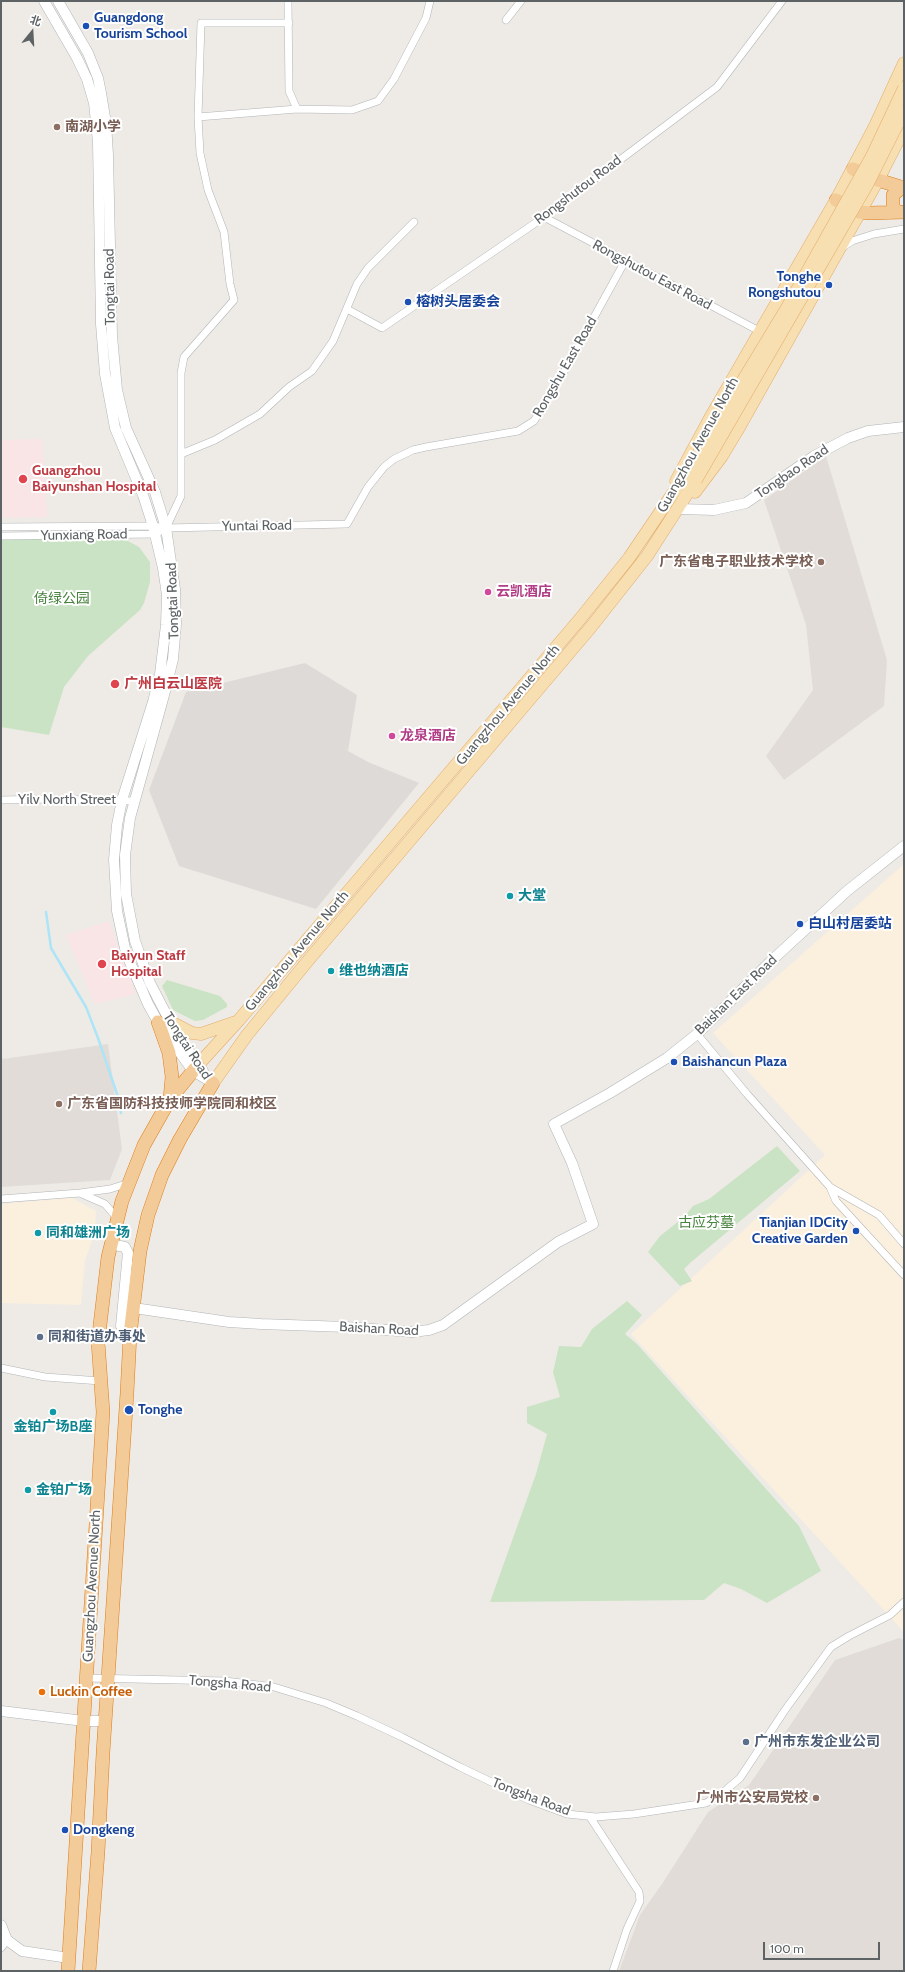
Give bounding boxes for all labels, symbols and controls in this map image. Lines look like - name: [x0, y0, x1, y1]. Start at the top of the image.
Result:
- place label: Guangdong Tourism School: [94, 10, 188, 42]
- north arrow: [12, 12, 52, 52]
- text: 北: [28, 12, 43, 29]
- marker: Guangdong Tourism School: [81, 21, 91, 31]
- place label: 南湖小学: [65, 119, 121, 135]
- marker: 南湖小学: [52, 122, 62, 132]
- street label: Rongshutou Road: [531, 152, 625, 228]
- street label: Rongshutou East Road: [589, 236, 715, 314]
- street label: Tongtai Road: [101, 248, 119, 326]
- place label: Tonghe Rongshutou: [748, 269, 821, 302]
- marker: Tonghe Rongshutou: [824, 280, 834, 290]
- place label: 榕树头居委会: [416, 294, 500, 310]
- marker: 榕树头居委会: [403, 297, 413, 307]
- street label: Rongshu East Road: [529, 314, 601, 420]
- street label: Guangzhou Avenue North: [654, 374, 742, 516]
- street label: Tongbao Road: [752, 441, 832, 503]
- place label: Guangzhou Baiyunshan Hospital: [32, 463, 156, 496]
- marker: Guangzhou Baiyunshan Hospital: [17, 473, 29, 485]
- street label: Yuntai Road: [222, 517, 292, 535]
- street label: Yunxiang Road: [40, 526, 128, 544]
- place label: 广东省电子职业技术学校: [659, 554, 813, 570]
- marker: 广东省电子职业技术学校: [816, 557, 826, 567]
- street label: Tongtai Road: [163, 562, 183, 640]
- place label: 云凯酒店: [496, 584, 552, 600]
- marker: 云凯酒店: [483, 587, 493, 597]
- park label: 倚绿公园: [34, 591, 90, 607]
- street label: Guangzhou Avenue North: [453, 641, 563, 769]
- place label: 广州白云山医院: [124, 676, 222, 692]
- marker: 广州白云山医院: [109, 678, 121, 690]
- place label: 龙泉酒店: [400, 728, 456, 744]
- marker: 龙泉酒店: [387, 731, 397, 741]
- street label: Yilv North Street: [18, 792, 116, 808]
- street label: Guangzhou Avenue North: [242, 887, 352, 1015]
- place label: 大堂: [518, 888, 546, 904]
- marker: 大堂: [505, 891, 515, 901]
- place label: 白山村居委站: [808, 916, 892, 932]
- marker: 白山村居委站: [795, 919, 805, 929]
- place label: Baiyun Staff Hospital: [111, 948, 185, 980]
- street label: Baishan East Road: [691, 952, 781, 1038]
- marker: Baiyun Staff Hospital: [96, 958, 108, 970]
- place label: 维也纳酒店: [339, 963, 409, 979]
- marker: 维也纳酒店: [326, 966, 336, 976]
- street label: Tongtai Road: [159, 1009, 215, 1083]
- place label: Baishancun Plaza: [682, 1054, 787, 1070]
- marker: Baishancun Plaza: [669, 1057, 679, 1067]
- place label: 广东省国防科技技师学院同和校区: [67, 1096, 277, 1112]
- marker: 广东省国防科技技师学院同和校区: [54, 1099, 64, 1109]
- park label: 古应芬墓: [678, 1215, 734, 1231]
- place label: Tianjian IDCity Creative Garden: [752, 1215, 848, 1248]
- place label: 同和雄洲广场: [46, 1225, 130, 1241]
- marker: Tianjian IDCity Creative Garden: [851, 1226, 861, 1236]
- marker: 同和雄洲广场: [33, 1228, 43, 1238]
- street label: Baishan Road: [339, 1319, 419, 1339]
- place label: 同和街道办事处: [48, 1329, 146, 1345]
- marker: 同和街道办事处: [35, 1332, 45, 1342]
- place label: Tonghe: [138, 1402, 182, 1418]
- marker: Tonghe: [123, 1404, 135, 1416]
- marker: 金铂广场B座: [48, 1407, 58, 1417]
- place label: 金铂广场B座: [14, 1419, 92, 1435]
- place label: 金铂广场: [36, 1482, 92, 1498]
- marker: 金铂广场: [23, 1485, 33, 1495]
- street label: Guangzhou Avenue North: [80, 1510, 104, 1662]
- street label: Tongsha Road: [188, 1672, 272, 1696]
- place label: Luckin Coffee: [50, 1684, 132, 1700]
- marker: Luckin Coffee: [37, 1687, 47, 1697]
- place label: 广州市东发企业公司: [754, 1734, 880, 1750]
- marker: 广州市东发企业公司: [741, 1737, 751, 1747]
- street label: Tongsha Road: [489, 1774, 573, 1820]
- place label: 广州市公安局党校: [696, 1790, 808, 1806]
- marker: 广州市公安局党校: [811, 1793, 821, 1803]
- place label: Dongkeng: [73, 1822, 134, 1838]
- marker: Dongkeng: [60, 1825, 70, 1835]
- scale bar: [765, 1934, 882, 1960]
- text: 100 m: [770, 1941, 804, 1956]

